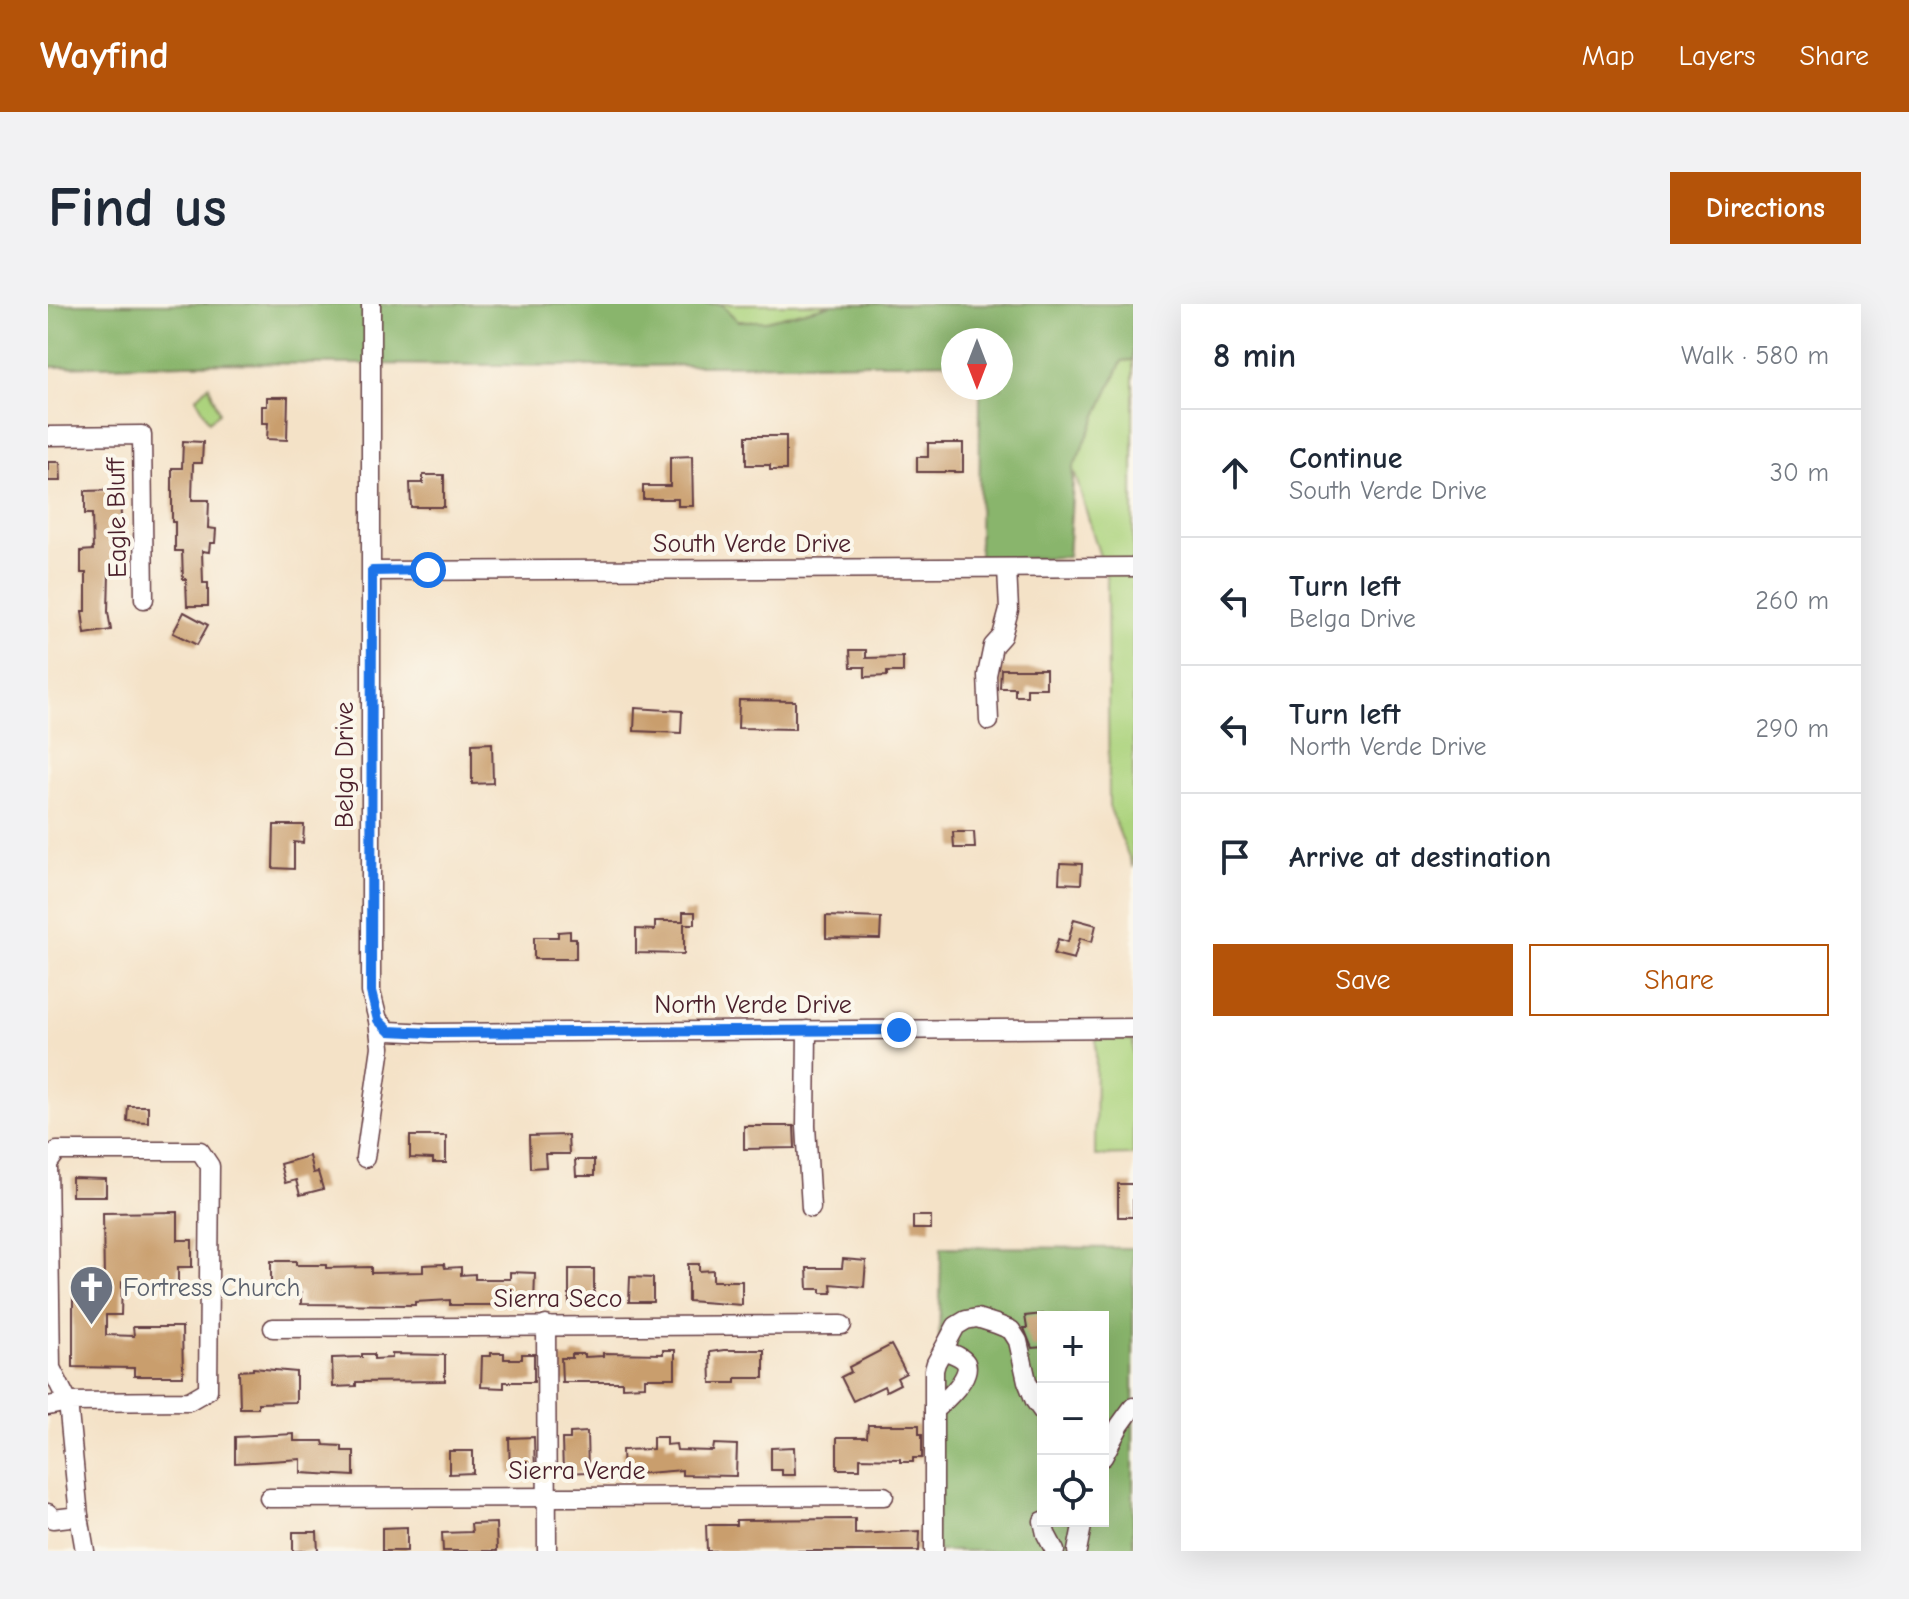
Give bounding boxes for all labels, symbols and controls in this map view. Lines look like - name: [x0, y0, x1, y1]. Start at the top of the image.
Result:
- text: Wayfind: [40, 34, 169, 78]
- text: Map: [1582, 40, 1635, 72]
- text: Layers: [1679, 40, 1755, 72]
- text: Share: [1799, 40, 1869, 72]
- button: Directions: [1670, 172, 1861, 244]
- text: Find us: [48, 176, 227, 240]
- north arrow: [941, 328, 1013, 400]
- text: 8 min: [1213, 336, 1296, 376]
- text: Walk · 580 m: [1681, 341, 1829, 371]
- text: Continue: [1289, 441, 1403, 476]
- icon: ahead: [1213, 451, 1257, 495]
- street label: Eagle Bluff: [101, 456, 133, 578]
- text: 30 m: [1770, 458, 1829, 488]
- text: South Verde Drive: [1289, 476, 1487, 506]
- street label: South Verde Drive: [653, 529, 851, 559]
- route start: [410, 552, 446, 588]
- text: Turn left: [1289, 569, 1401, 604]
- icon: left: [1213, 579, 1257, 623]
- text: 260 m: [1755, 586, 1829, 616]
- text: Belga Drive: [1289, 604, 1416, 634]
- text: Turn left: [1289, 697, 1401, 732]
- street label: Belga Drive: [330, 702, 360, 828]
- icon: left: [1213, 707, 1257, 751]
- text: 290 m: [1756, 714, 1829, 744]
- text: North Verde Drive: [1289, 732, 1487, 762]
- icon: arrive: [1213, 835, 1257, 879]
- text: Arrive at destination: [1289, 840, 1551, 875]
- button: Save: [1213, 944, 1513, 1016]
- button: Share: [1529, 944, 1829, 1016]
- street label: North Verde Drive: [654, 990, 852, 1020]
- route end: [881, 1012, 917, 1048]
- church icon: Fortress Church: [68, 1264, 116, 1327]
- place label: Fortress Church: [123, 1273, 300, 1303]
- street label: Sierra Seco: [493, 1284, 623, 1314]
- map controls: [1037, 1311, 1109, 1527]
- button: +: [1037, 1311, 1109, 1383]
- button: −: [1037, 1383, 1109, 1455]
- button: locate: [1037, 1455, 1109, 1527]
- street label: Sierra Verde: [508, 1456, 646, 1486]

